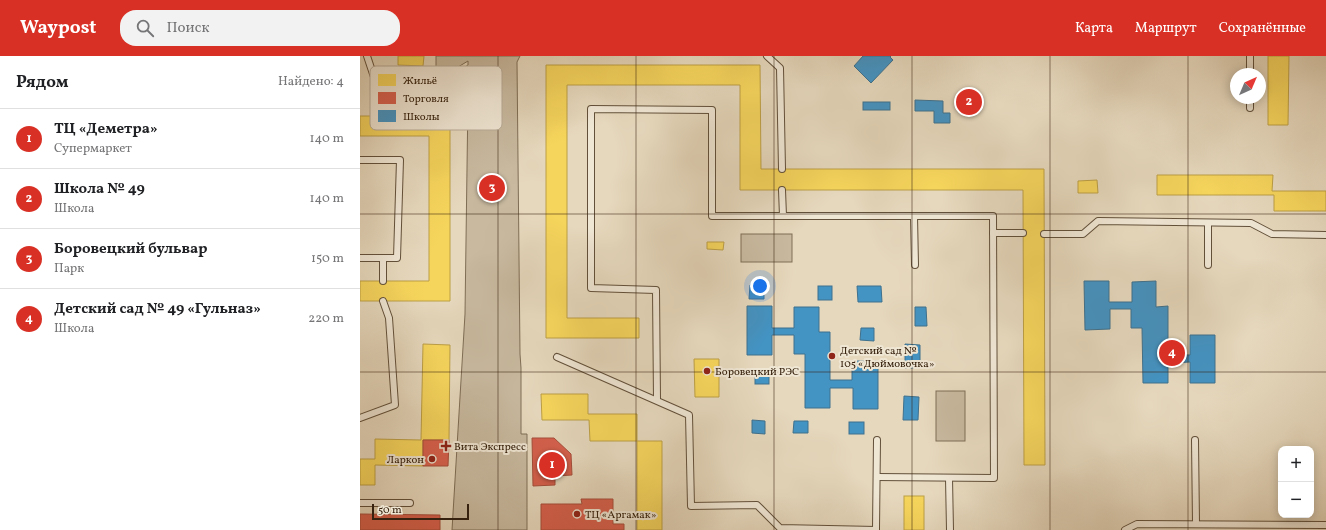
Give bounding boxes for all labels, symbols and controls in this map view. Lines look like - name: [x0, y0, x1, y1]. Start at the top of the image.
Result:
- search box: [120, 10, 400, 46]
- text: Waypost: [20, 15, 96, 41]
- icon: search: [134, 17, 156, 39]
- text: Поиск: [166, 18, 209, 39]
- text: Карта: [1075, 19, 1113, 38]
- text: Маршрут: [1135, 19, 1197, 38]
- text: Сохранённые: [1219, 19, 1306, 38]
- legend: [370, 66, 502, 130]
- north arrow: [1230, 68, 1266, 104]
- text: Рядом: [16, 71, 69, 94]
- text: Найдено: 4: [278, 73, 344, 91]
- text: Жильё: [403, 74, 437, 89]
- pin: 2: [956, 87, 982, 117]
- text: Торговля: [403, 92, 449, 107]
- text: Школы: [403, 110, 440, 125]
- text: ТЦ «Деметра»: [54, 119, 158, 140]
- text: 1: [26, 130, 32, 148]
- text: 140 m: [310, 130, 344, 148]
- text: Супермаркет: [54, 140, 132, 158]
- pin: 3: [479, 173, 505, 203]
- text: Школа № 49: [54, 179, 145, 200]
- text: 2: [26, 190, 32, 208]
- text: 140 m: [310, 190, 344, 208]
- text: Школа: [54, 200, 94, 218]
- text: Боровецкий бульвар: [54, 239, 208, 260]
- text: 3: [26, 250, 32, 268]
- text: 150 m: [311, 250, 344, 268]
- text: Парк: [54, 260, 84, 278]
- your location: [750, 276, 770, 296]
- text: Детский сад № 49 «Гульназ»: [54, 299, 261, 320]
- text: 4: [25, 310, 33, 328]
- text: 220 m: [308, 310, 344, 328]
- text: Школа: [54, 320, 94, 338]
- pin: 4: [1159, 338, 1185, 368]
- place label: Детский сад № 105 «Дюймовочка»: [840, 344, 935, 372]
- marker: Детский сад № 105 «Дюймовочка»: [827, 351, 837, 361]
- place label: Боровецкий РЭС: [715, 365, 799, 380]
- marker: Боровецкий РЭС: [702, 366, 712, 376]
- place label: Вита Экспресс: [454, 440, 526, 455]
- marker: Вита Экспресс: [441, 441, 451, 451]
- map controls: [1278, 446, 1314, 518]
- button: +: [1278, 446, 1314, 482]
- pin: 1: [539, 450, 565, 480]
- place label: Ларкон: [387, 453, 424, 468]
- marker: Ларкон: [427, 454, 437, 464]
- button: −: [1278, 482, 1314, 518]
- scale bar: [372, 502, 469, 521]
- text: 50 m: [378, 503, 402, 518]
- place label: ТЦ «Аргамак»: [585, 508, 657, 523]
- marker: ТЦ «Аргамак»: [572, 509, 582, 519]

